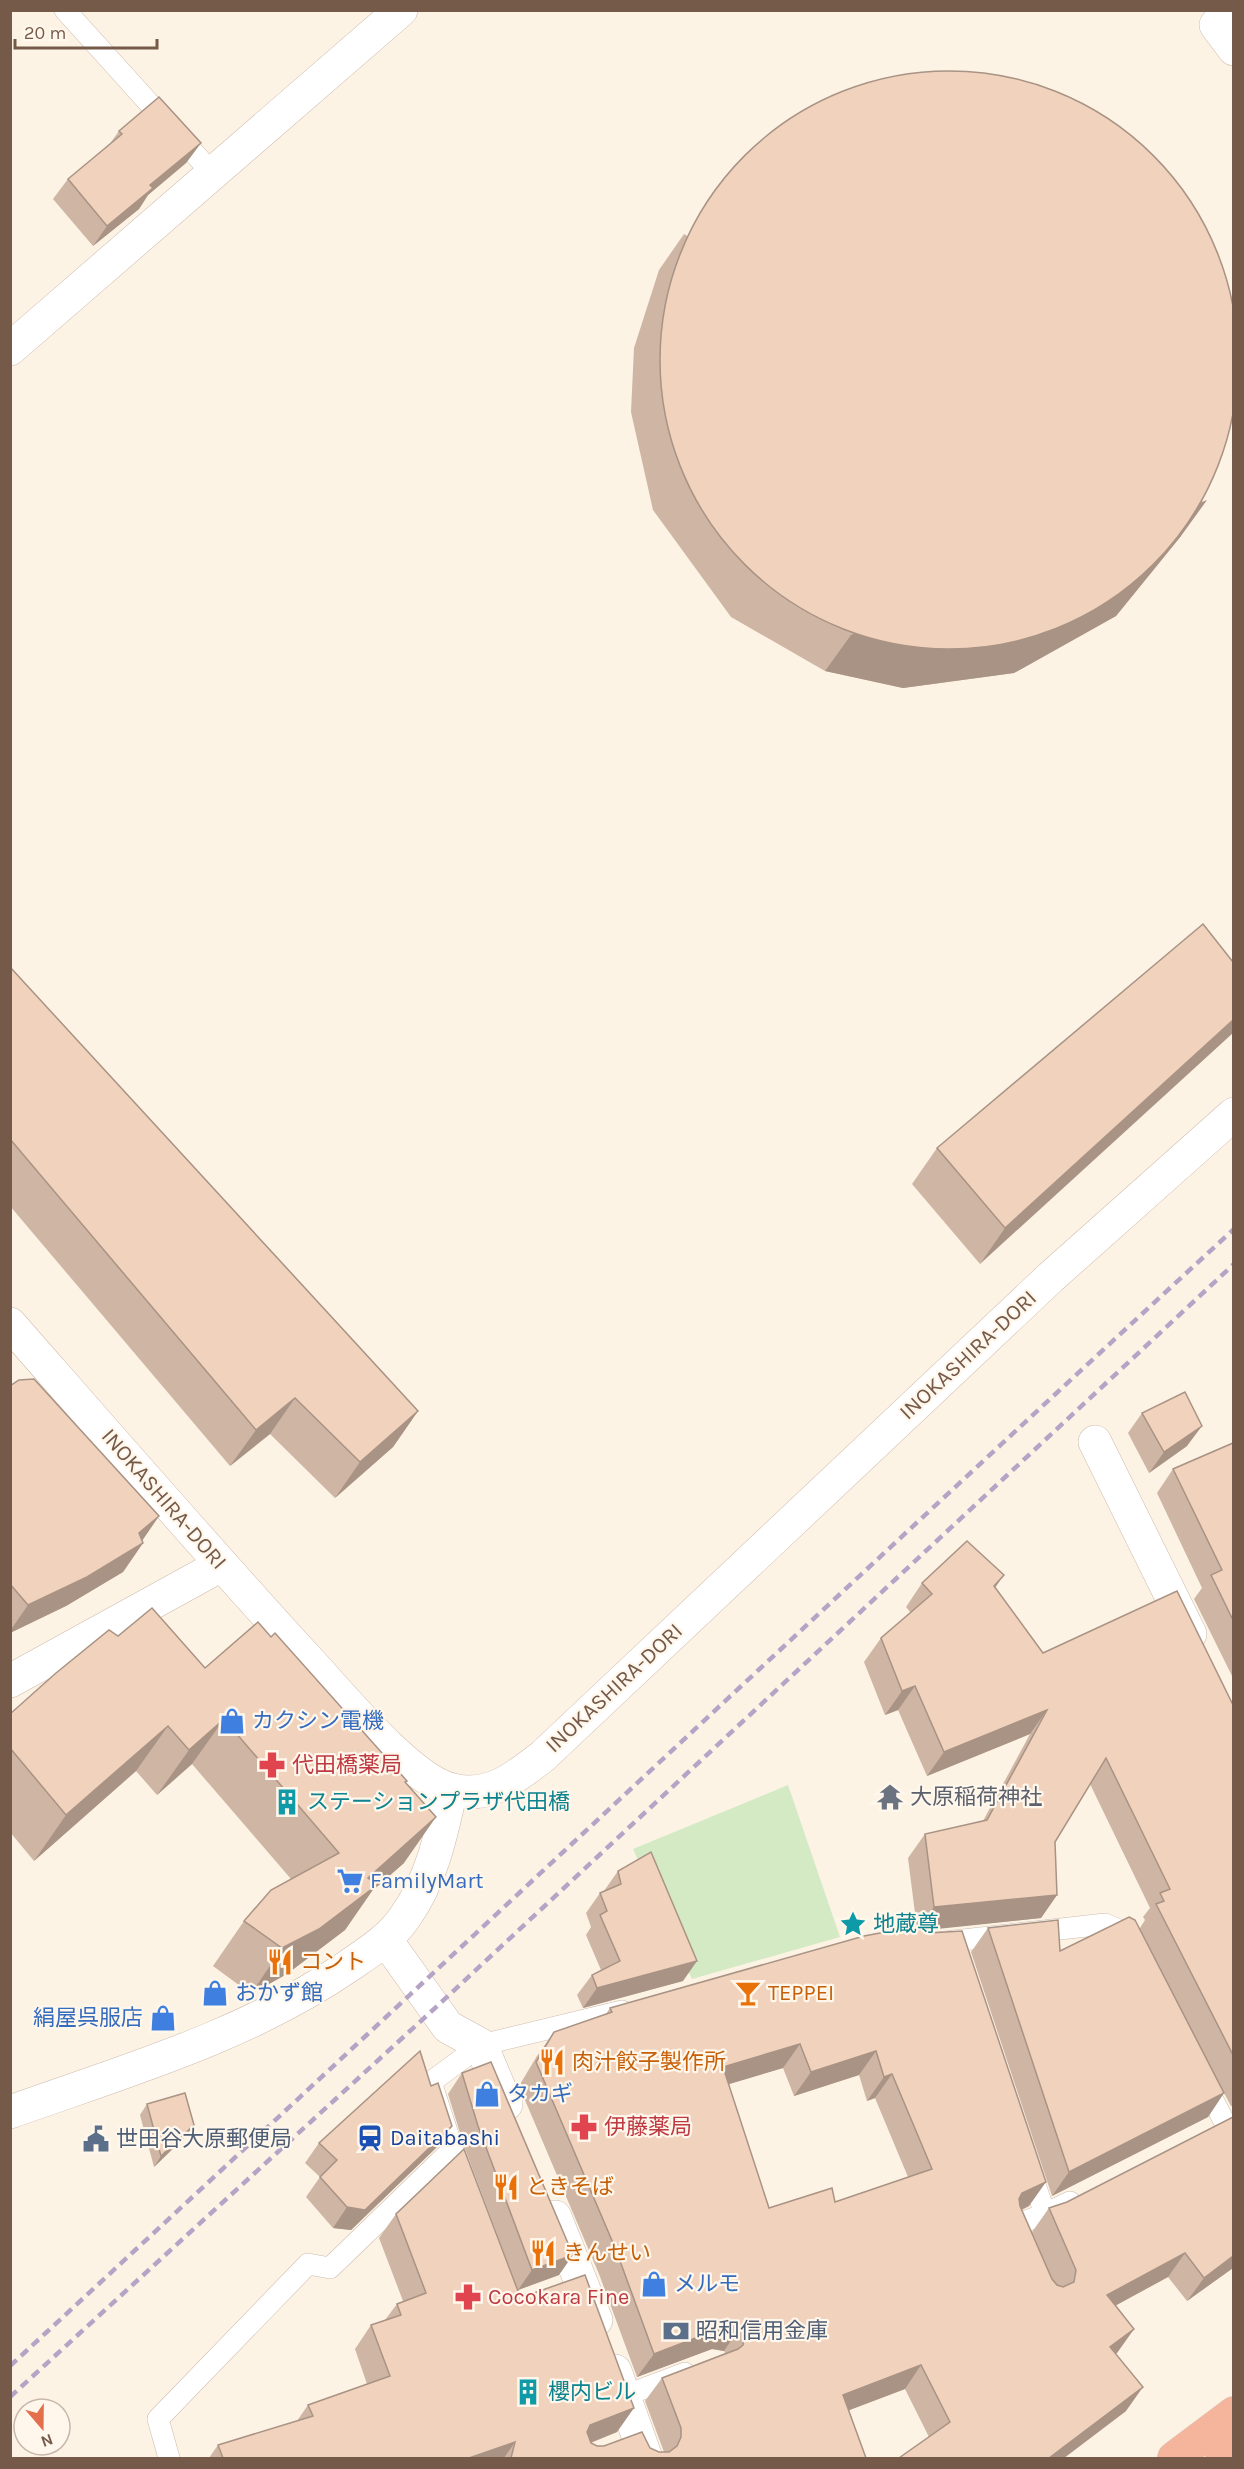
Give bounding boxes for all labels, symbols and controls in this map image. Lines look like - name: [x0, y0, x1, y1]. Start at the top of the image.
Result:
- scale bar: [15, 12, 158, 50]
- text: 20 m: [24, 22, 66, 44]
- street label: INOKASHIRA-DORI: [894, 1285, 1042, 1425]
- street label: INOKASHIRA-DORI: [96, 1423, 232, 1575]
- street label: INOKASHIRA-DORI: [540, 1618, 688, 1758]
- shop icon: カクシン電機: [217, 1706, 247, 1736]
- place label: カクシン電機: [252, 1708, 384, 1734]
- pharmacy icon: 代田橋薬局: [257, 1750, 287, 1780]
- place label: 代田橋薬局: [292, 1752, 402, 1778]
- temple icon: 大原稲荷神社: [875, 1782, 905, 1812]
- place label: 大原稲荷神社: [910, 1784, 1042, 1810]
- building icon: ステーションプラザ代田橋: [272, 1787, 302, 1817]
- place label: ステーションプラザ代田橋: [307, 1789, 570, 1815]
- supermarket icon: FamilyMart: [335, 1866, 365, 1896]
- place label: FamilyMart: [370, 1868, 484, 1894]
- place icon: 地蔵尊: [838, 1909, 868, 1939]
- place label: 地蔵尊: [873, 1911, 939, 1937]
- restaurant icon: コント: [265, 1947, 295, 1977]
- place label: コント: [300, 1949, 366, 1975]
- shop icon: おかず館: [200, 1978, 230, 2008]
- bar icon: TEPPEI: [733, 1978, 763, 2008]
- place label: おかず館: [235, 1980, 323, 2006]
- place label: TEPPEI: [768, 1980, 834, 2006]
- shop icon: 絹屋呉服店: [148, 2003, 178, 2033]
- place label: 絹屋呉服店: [33, 2005, 143, 2031]
- restaurant icon: 肉汁餃子製作所: [537, 2047, 567, 2077]
- place label: 肉汁餃子製作所: [572, 2049, 726, 2075]
- shop icon: タカギ: [472, 2079, 502, 2109]
- place label: タカギ: [507, 2081, 573, 2107]
- pharmacy icon: 伊藤薬局: [569, 2112, 599, 2142]
- place label: 伊藤薬局: [604, 2114, 692, 2140]
- station icon: Daitabashi: [355, 2123, 385, 2153]
- public building icon: 世田谷大原郵便局: [81, 2124, 111, 2154]
- place label: Daitabashi: [390, 2125, 500, 2151]
- place label: 世田谷大原郵便局: [116, 2126, 292, 2152]
- restaurant icon: ときそば: [491, 2172, 521, 2202]
- place label: ときそば: [526, 2174, 614, 2200]
- restaurant icon: きんせい: [528, 2238, 558, 2268]
- place label: きんせい: [563, 2240, 651, 2266]
- shop icon: メルモ: [639, 2269, 669, 2299]
- place label: メルモ: [674, 2271, 740, 2297]
- pharmacy icon: Cocokara Fine: [453, 2282, 483, 2312]
- place label: Cocokara Fine: [488, 2284, 629, 2310]
- bank icon: 昭和信用金庫: [661, 2316, 691, 2346]
- place label: 昭和信用金庫: [696, 2318, 828, 2344]
- building icon: 櫻内ビル: [513, 2377, 543, 2407]
- place label: 櫻内ビル: [548, 2379, 636, 2405]
- north arrow: [12, 2397, 72, 2457]
- text: N: [38, 2430, 56, 2452]

